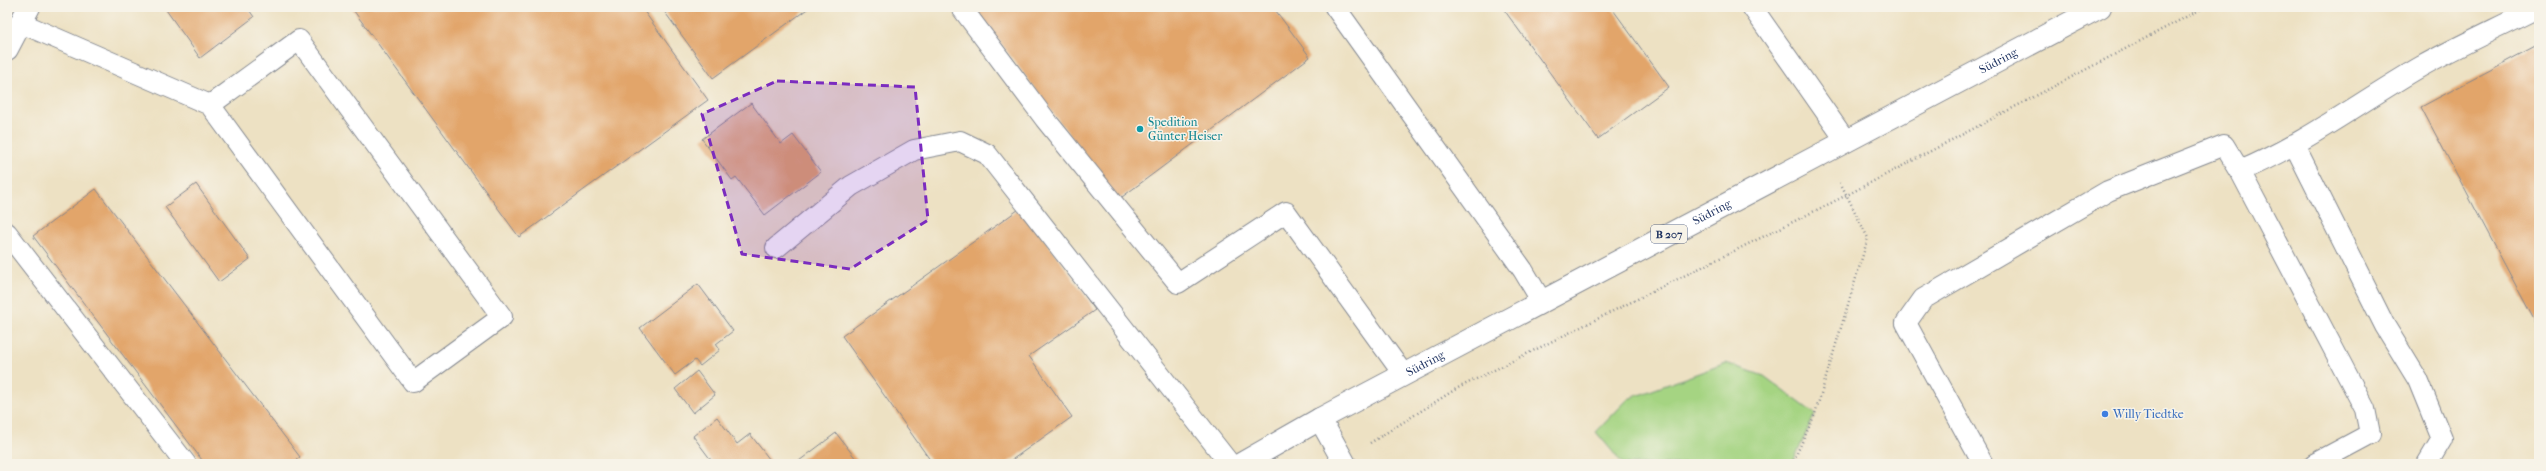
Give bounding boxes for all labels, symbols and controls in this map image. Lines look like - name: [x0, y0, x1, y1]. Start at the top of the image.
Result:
- street label: Südring: [1977, 45, 2020, 77]
- place label: Spedition Günter Heiser: [1148, 115, 1223, 143]
- marker: Spedition Günter Heiser: [1135, 124, 1145, 134]
- street label: Südring: [1690, 196, 1734, 228]
- road number: B 207: [1651, 225, 1687, 243]
- street label: Südring: [1404, 347, 1447, 379]
- place label: Willy Tiedtke: [2112, 407, 2184, 421]
- marker: Willy Tiedtke: [2100, 409, 2110, 419]

